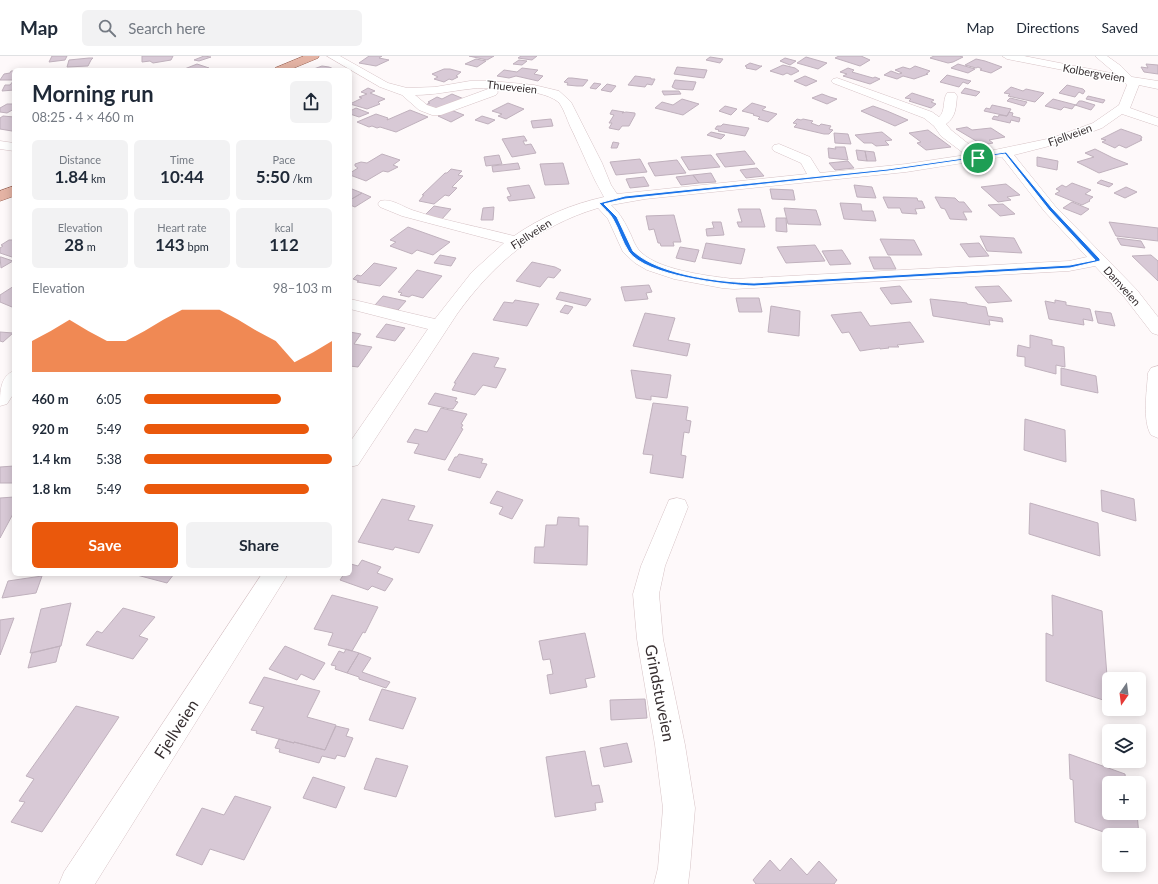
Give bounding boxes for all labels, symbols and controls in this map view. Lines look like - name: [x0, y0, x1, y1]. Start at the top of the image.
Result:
- search box: [82, 10, 362, 46]
- text: Map: [20, 16, 58, 39]
- icon: search: [96, 17, 118, 39]
- text: Search here: [128, 19, 206, 37]
- text: Map: [967, 19, 994, 36]
- text: Directions: [1016, 19, 1079, 36]
- text: Saved: [1101, 19, 1138, 36]
- street label: Kolbergveien: [1062, 61, 1126, 84]
- street label: Thueveien: [486, 77, 538, 96]
- text: Morning run: [32, 80, 154, 107]
- button: share: [290, 81, 332, 123]
- text: 08:25 · 4 × 460 m: [32, 109, 134, 125]
- street label: Fjellveien: [1046, 121, 1094, 148]
- pin: [961, 141, 995, 175]
- icon: arrive: [967, 147, 989, 169]
- text: Distance: [59, 153, 101, 166]
- text: Time: [170, 153, 194, 166]
- text: Pace: [273, 153, 295, 166]
- text: 1.84: [54, 166, 88, 187]
- text: 10:44: [160, 166, 204, 187]
- text: 5:50: [256, 166, 290, 187]
- text: km: [88, 172, 106, 185]
- text: /km: [290, 172, 312, 185]
- street label: Fjellveien: [508, 216, 553, 251]
- text: Elevation: [58, 221, 102, 234]
- text: Heart rate: [157, 221, 207, 234]
- text: kcal: [275, 221, 293, 234]
- text: 28: [64, 234, 84, 255]
- text: 143: [155, 234, 185, 255]
- text: 112: [269, 234, 299, 255]
- text: m: [84, 240, 96, 253]
- text: bpm: [185, 240, 209, 253]
- street label: Damveien: [1101, 263, 1143, 308]
- text: Elevation: [32, 280, 85, 296]
- text: 98–103 m: [273, 280, 332, 296]
- text: 460 m: [32, 391, 69, 407]
- text: 6:05: [96, 391, 122, 407]
- text: 920 m: [32, 421, 69, 437]
- text: 5:49: [96, 421, 122, 437]
- text: 1.4 km: [32, 451, 71, 467]
- text: 5:38: [96, 451, 122, 467]
- text: 1.8 km: [32, 481, 71, 497]
- text: 5:49: [96, 481, 122, 497]
- button: Save: [32, 522, 178, 568]
- button: Share: [186, 522, 332, 568]
- street label: Grindstuveien: [642, 643, 679, 743]
- north arrow: [1102, 672, 1146, 716]
- map controls: [1102, 672, 1146, 872]
- street label: Fjellveien: [149, 696, 202, 762]
- button: layers: [1102, 724, 1146, 768]
- button: +: [1102, 776, 1146, 820]
- button: −: [1102, 828, 1146, 872]

